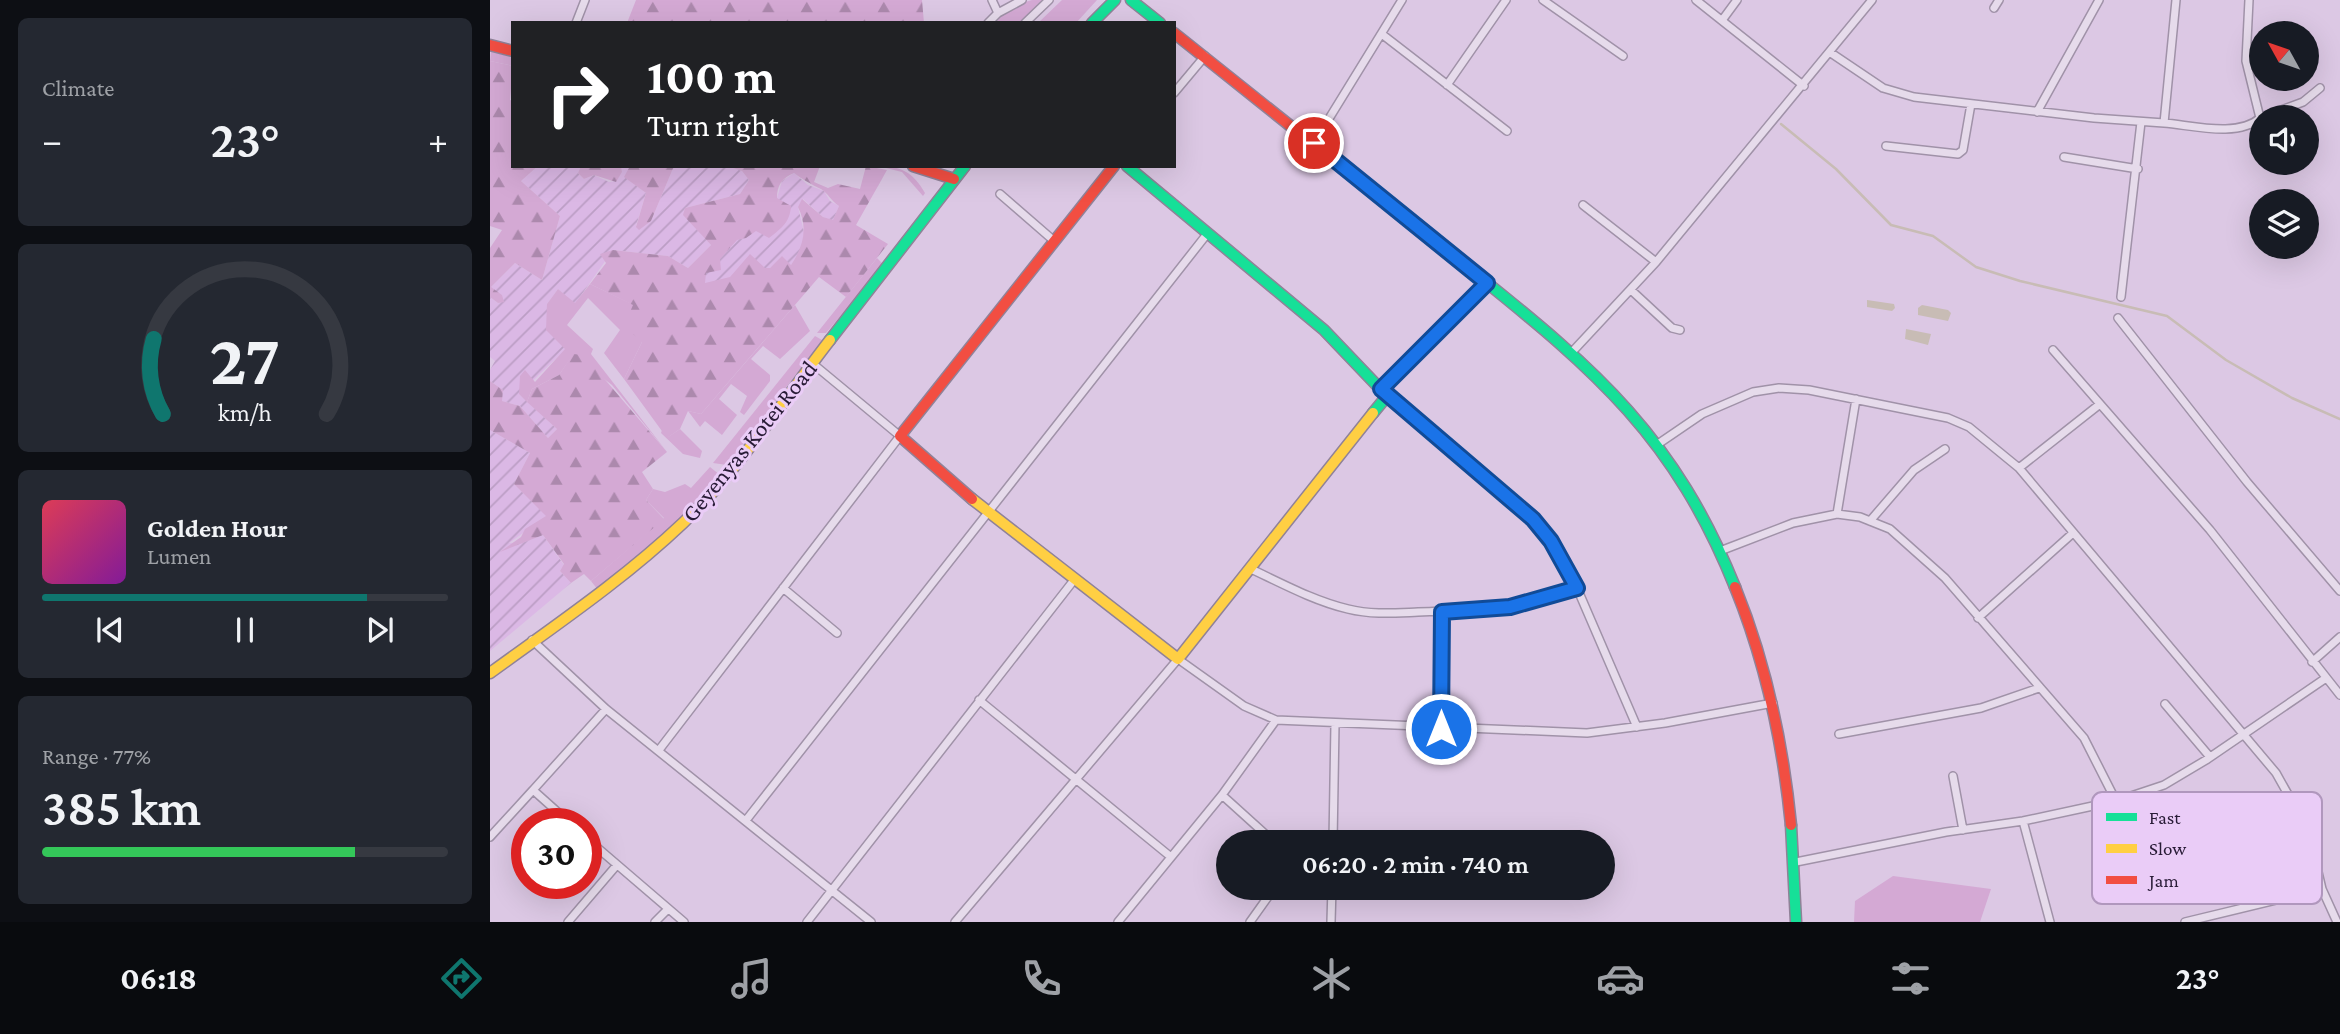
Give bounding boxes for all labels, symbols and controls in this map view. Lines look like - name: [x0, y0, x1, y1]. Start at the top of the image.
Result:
- north arrow: [2249, 21, 2319, 91]
- map controls: [2249, 21, 2319, 259]
- icon: right: [532, 49, 623, 140]
- text: 100 m: [647, 49, 776, 104]
- text: Climate: [42, 75, 114, 101]
- button: sound: [2249, 105, 2319, 175]
- text: Turn right: [647, 107, 779, 143]
- text: 23°: [210, 110, 280, 168]
- pin: [1284, 113, 1344, 173]
- text: −: [42, 119, 62, 161]
- text: +: [428, 119, 448, 161]
- icon: arrive: [1295, 124, 1333, 162]
- button: layers: [2249, 189, 2319, 259]
- text: 27: [210, 319, 280, 400]
- street label: Geyenyas Kotei Road: [676, 355, 822, 527]
- text: km/h: [218, 399, 272, 426]
- text: Golden Hour: [147, 514, 288, 543]
- text: Lumen: [147, 543, 211, 569]
- icon: previous: [91, 611, 129, 649]
- icon: pause: [226, 611, 264, 649]
- icon: next: [361, 611, 399, 649]
- position arrow: [1404, 692, 1478, 766]
- text: Range · 77%: [42, 743, 151, 769]
- text: 385 km: [42, 778, 201, 836]
- legend: [2092, 792, 2322, 904]
- text: Fast: [2149, 807, 2181, 828]
- speed limit sign: 30: [511, 808, 602, 899]
- text: Slow: [2149, 838, 2186, 859]
- text: 06:20 · 2 min · 740 m: [1302, 850, 1529, 879]
- text: Jam: [2147, 870, 2179, 891]
- icon: directions: [437, 954, 486, 1003]
- icon: music: [727, 954, 776, 1003]
- icon: phone: [1017, 954, 1066, 1003]
- icon: climate: [1307, 954, 1356, 1003]
- icon: car: [1596, 954, 1645, 1003]
- icon: filters: [1886, 954, 1935, 1003]
- text: 06:18: [120, 960, 197, 996]
- text: 23°: [2176, 960, 2220, 996]

